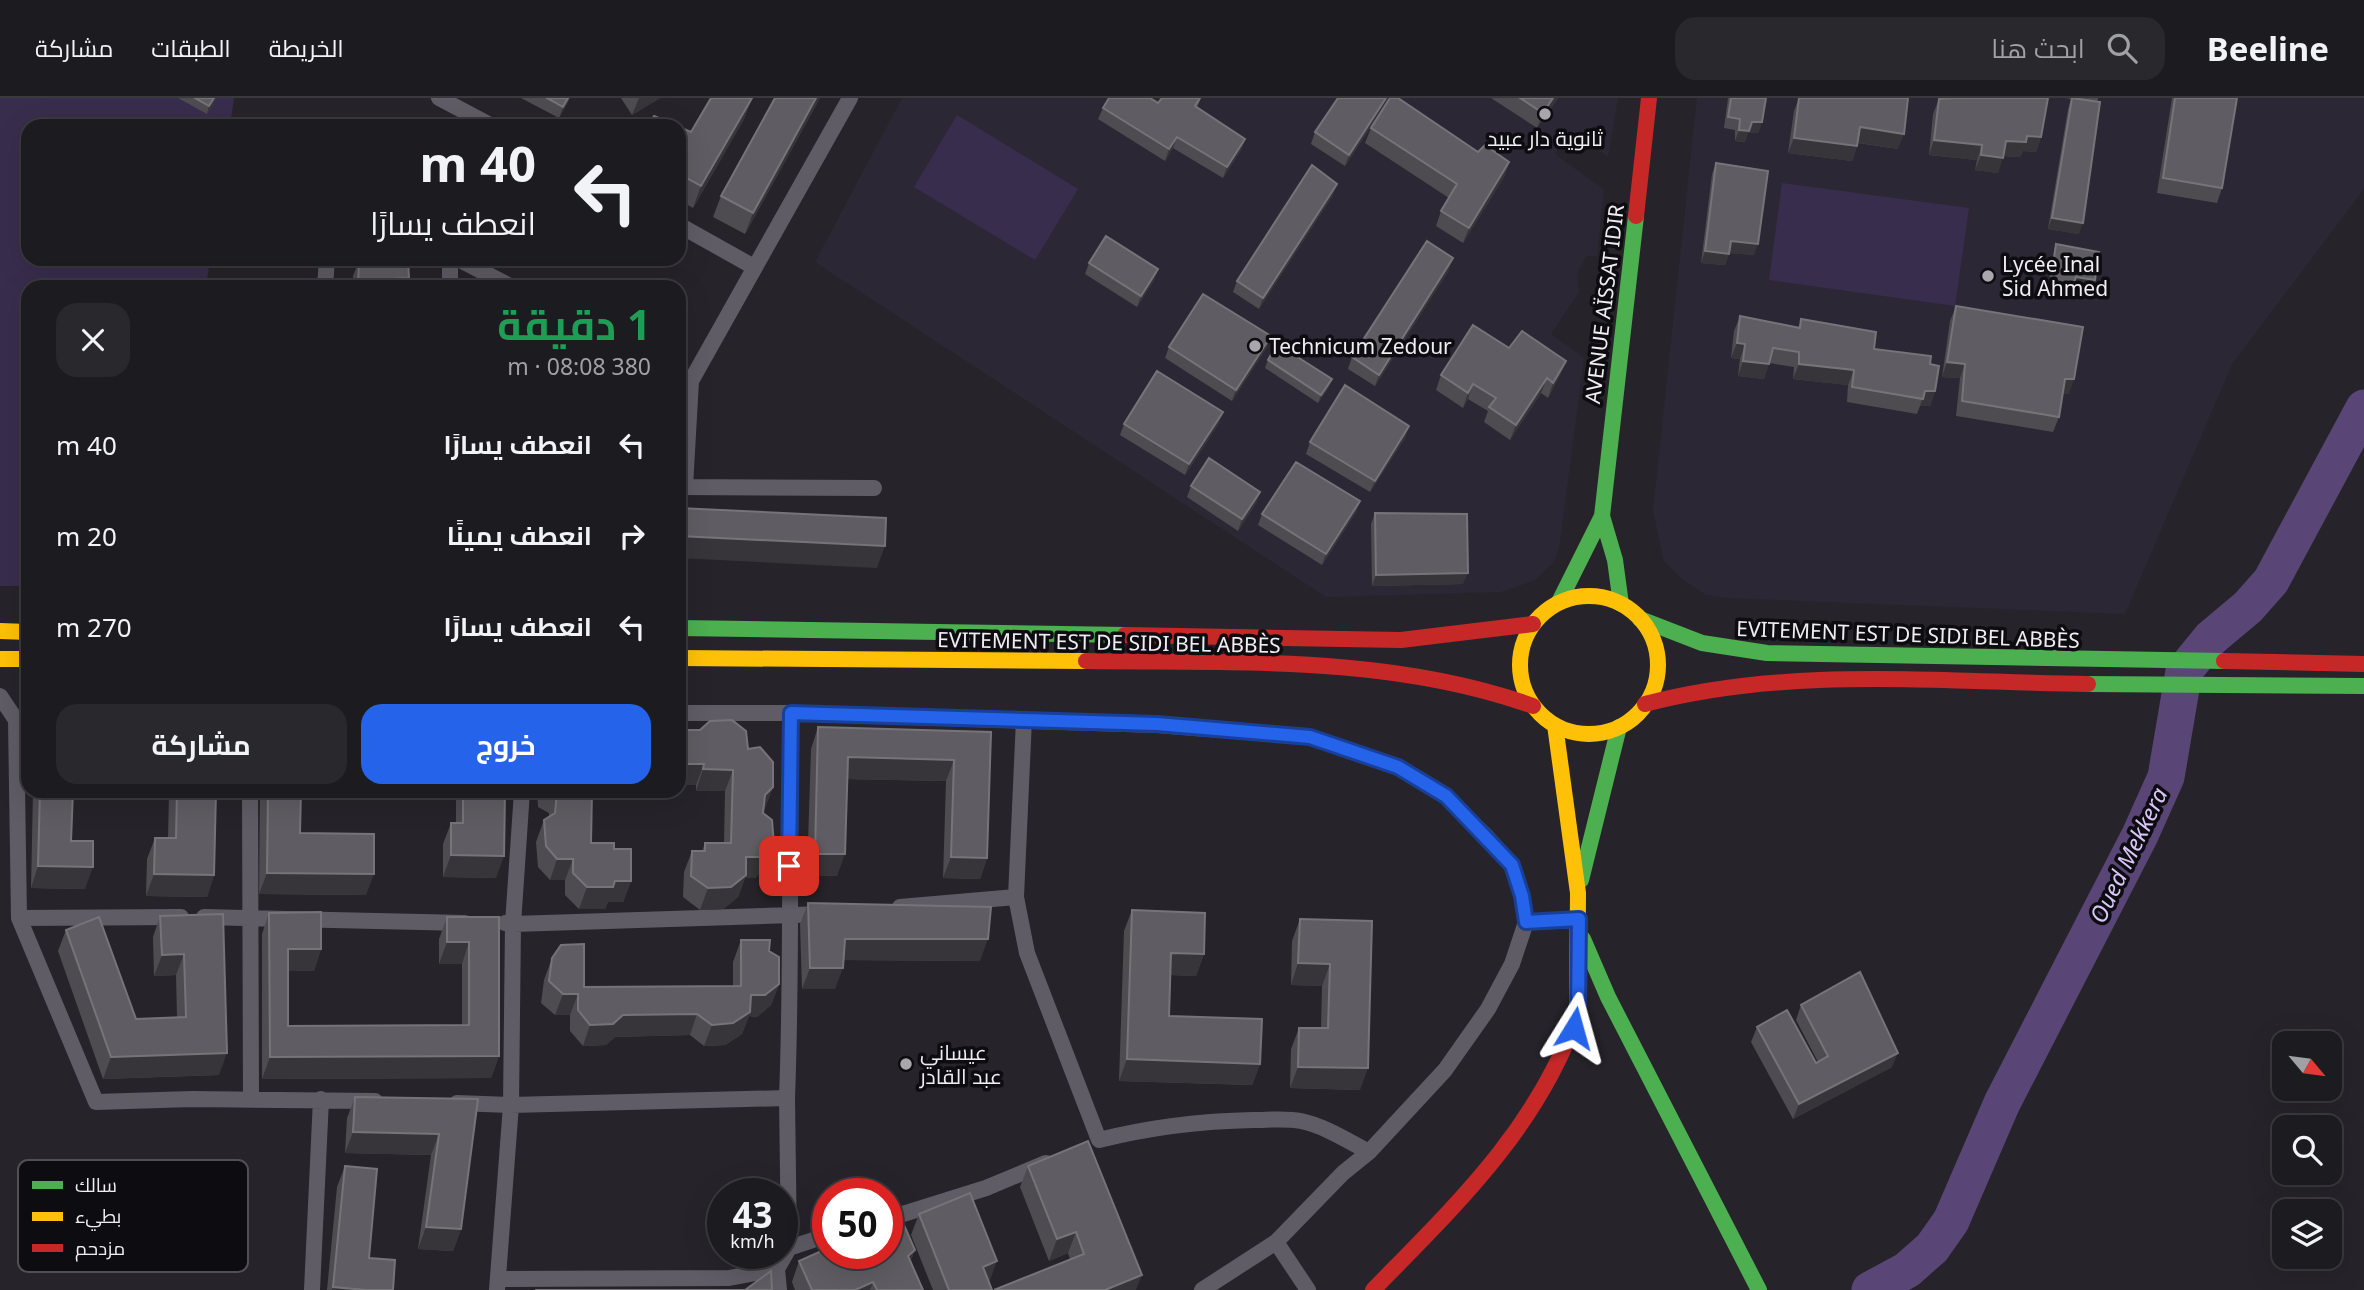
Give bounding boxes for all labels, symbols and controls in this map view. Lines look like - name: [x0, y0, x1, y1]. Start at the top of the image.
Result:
- search box: [1675, 17, 2165, 80]
- text: Beeline: [2207, 26, 2329, 71]
- icon: search: [2103, 29, 2141, 67]
- text: ابحث هنا: [1991, 30, 2085, 66]
- text: مشاركة: [35, 31, 113, 64]
- text: الطبقات: [151, 31, 231, 64]
- text: الخريطة: [269, 31, 344, 64]
- marker: ثانوية دار عبيد: [1537, 106, 1553, 122]
- place label: ثانوية دار عبيد: [1487, 124, 1603, 152]
- text: 40 m: [419, 130, 536, 196]
- icon: left: [560, 147, 651, 238]
- text: انعطف يسارًا: [370, 201, 536, 244]
- street label: AVENUE AÏSSAT IDIR: [1578, 203, 1630, 405]
- place label: Lycée Inal Sid Ahmed: [2002, 250, 2108, 302]
- marker: Lycée Inal Sid Ahmed: [1980, 268, 1996, 284]
- text: 1 دقيقة: [497, 295, 651, 352]
- button: close: [56, 303, 130, 377]
- place label: Technicum Zedour: [1269, 332, 1452, 360]
- marker: Technicum Zedour: [1247, 338, 1263, 354]
- text: 380 m · 08:08: [507, 350, 651, 382]
- text: انعطف يسارًا: [443, 426, 592, 462]
- icon: left: [613, 426, 651, 464]
- text: 40 m: [56, 427, 117, 463]
- text: انعطف يمينًا: [447, 517, 592, 553]
- icon: right: [613, 517, 651, 555]
- text: 20 m: [56, 518, 117, 554]
- text: انعطف يسارًا: [443, 608, 592, 644]
- icon: left: [613, 608, 651, 646]
- text: 270 m: [56, 609, 132, 645]
- street label: EVITEMENT EST DE SIDI BEL ABBÈS: [1736, 614, 2080, 654]
- street label: EVITEMENT EST DE SIDI BEL ABBÈS: [937, 625, 1281, 659]
- button: مشاركة: [56, 704, 347, 784]
- button: خروج: [361, 704, 651, 784]
- water label: Oued Mekkera: [2081, 782, 2175, 928]
- pin: [759, 836, 819, 896]
- icon: arrive: [770, 847, 808, 885]
- position arrow: [1537, 991, 1611, 1065]
- north arrow: [2272, 1031, 2342, 1101]
- map controls: [2272, 1031, 2342, 1269]
- place label: عيساني عبد القادر: [919, 1038, 1002, 1090]
- marker: عيساني عبد القادر: [898, 1056, 914, 1072]
- button: search: [2272, 1115, 2342, 1185]
- legend: [18, 1160, 248, 1272]
- text: سالك: [75, 1172, 117, 1198]
- speed limit sign: 50: [812, 1178, 903, 1269]
- text: 43: [732, 1191, 773, 1238]
- button: layers: [2272, 1199, 2342, 1269]
- text: بطيء: [75, 1203, 121, 1231]
- text: km/h: [730, 1229, 775, 1253]
- text: مزدحم: [75, 1235, 125, 1262]

